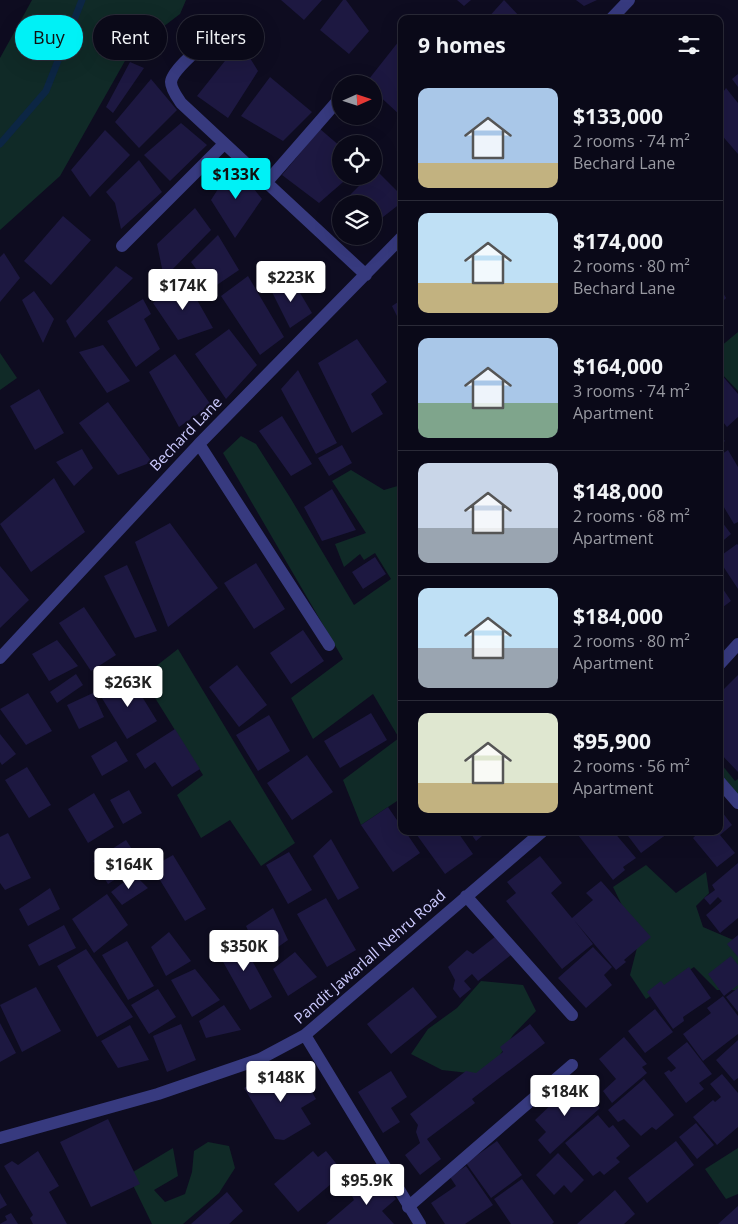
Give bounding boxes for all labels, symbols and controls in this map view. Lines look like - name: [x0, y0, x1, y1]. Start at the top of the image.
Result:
- chip: Buy: [15, 15, 83, 60]
- chip: Rent: [93, 15, 167, 60]
- chip: Filters: [177, 15, 264, 60]
- text: 9 homes: [418, 31, 506, 59]
- icon: filters: [675, 31, 703, 59]
- north arrow: [332, 75, 382, 125]
- map controls: [332, 75, 382, 245]
- text: $133,000: [573, 102, 663, 130]
- icon: home: [458, 108, 518, 168]
- text: 2 rooms · 74 m²: [573, 130, 690, 152]
- button: locate: [332, 135, 382, 185]
- text: Bechard Lane: [573, 152, 675, 174]
- pin: $133K: [201, 158, 271, 200]
- text: $133K: [212, 163, 260, 185]
- button: layers: [332, 195, 382, 245]
- text: $174,000: [573, 227, 663, 255]
- icon: home: [458, 233, 518, 293]
- text: 2 rooms · 80 m²: [573, 255, 690, 277]
- pin: $223K: [256, 260, 326, 303]
- text: $223K: [267, 266, 315, 288]
- pin: $174K: [148, 268, 218, 311]
- text: $174K: [159, 274, 207, 296]
- text: Bechard Lane: [573, 277, 675, 299]
- text: $164,000: [573, 352, 663, 380]
- icon: home: [458, 358, 518, 418]
- text: 3 rooms · 74 m²: [573, 380, 690, 402]
- street label: Bechard Lane: [145, 392, 226, 475]
- text: Apartment: [573, 402, 653, 424]
- text: $148,000: [573, 477, 663, 505]
- icon: home: [458, 483, 518, 543]
- text: 2 rooms · 68 m²: [573, 505, 690, 527]
- text: Apartment: [573, 527, 653, 549]
- text: $184,000: [573, 602, 663, 630]
- icon: home: [458, 608, 518, 668]
- text: 2 rooms · 80 m²: [573, 630, 690, 652]
- text: Apartment: [573, 652, 653, 674]
- pin: $263K: [93, 666, 163, 708]
- text: $263K: [104, 671, 152, 693]
- text: $95,900: [573, 727, 651, 755]
- icon: home: [458, 733, 518, 793]
- text: 2 rooms · 56 m²: [573, 755, 690, 777]
- text: Apartment: [573, 777, 653, 799]
- pin: $164K: [94, 848, 164, 890]
- text: $164K: [105, 853, 153, 875]
- street label: Pandit Jawarlall Nehru Road: [289, 885, 449, 1028]
- pin: $350K: [209, 930, 279, 972]
- text: $350K: [220, 935, 268, 957]
- pin: $148K: [246, 1060, 316, 1103]
- text: $148K: [257, 1066, 305, 1088]
- pin: $184K: [530, 1074, 600, 1117]
- text: $184K: [541, 1080, 589, 1102]
- pin: $95.9K: [326, 1164, 408, 1206]
- text: $95.9K: [341, 1169, 393, 1191]

